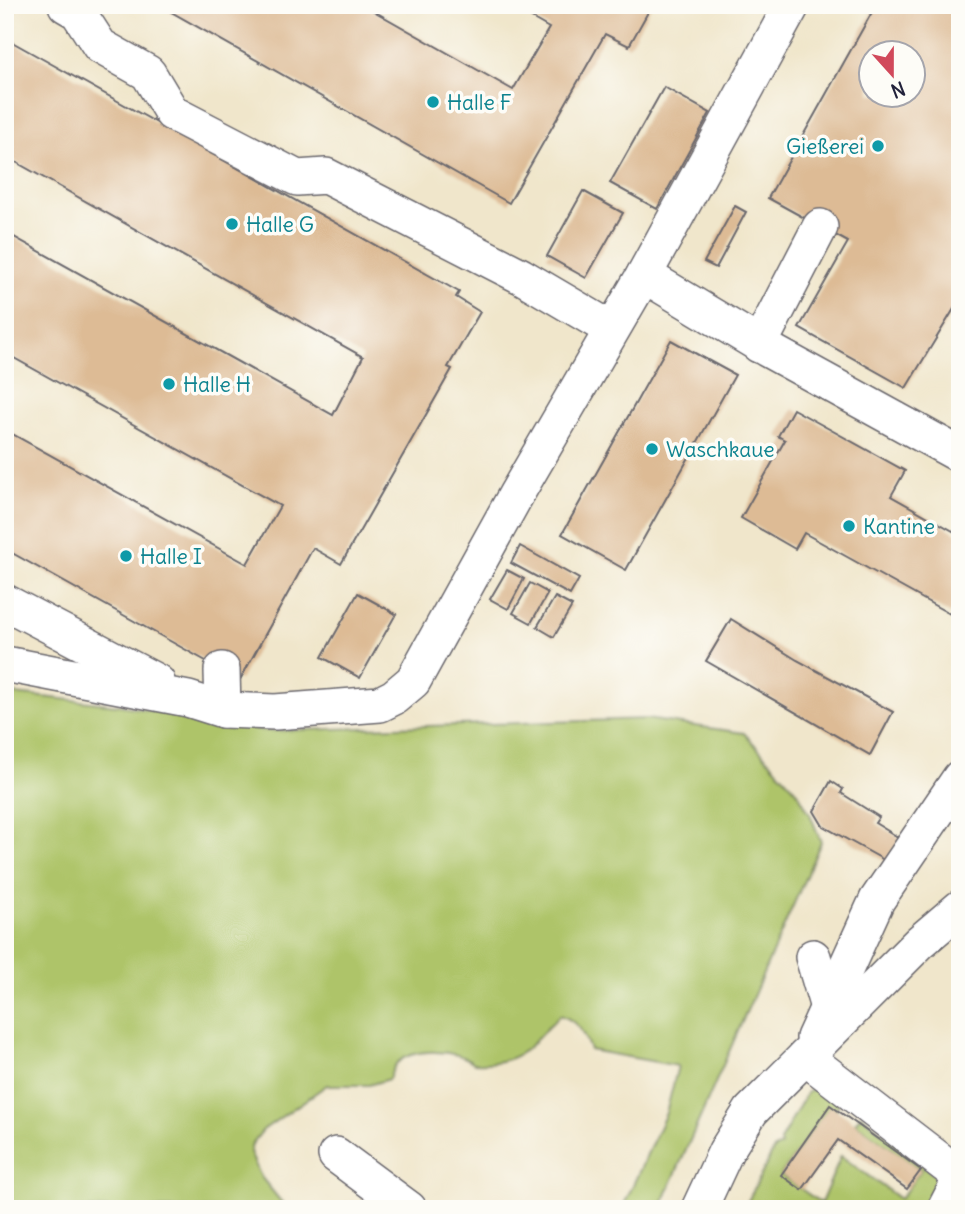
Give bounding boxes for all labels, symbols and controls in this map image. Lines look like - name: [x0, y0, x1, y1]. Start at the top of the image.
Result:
- north arrow: [856, 38, 926, 108]
- text: N: [888, 76, 909, 103]
- place label: Halle F: [447, 89, 512, 116]
- marker: Halle F: [425, 94, 441, 110]
- place label: Gießerei: [786, 133, 864, 160]
- marker: Gießerei: [870, 138, 886, 154]
- place label: Halle G: [246, 211, 314, 238]
- marker: Halle G: [224, 216, 240, 232]
- place label: Halle H: [183, 371, 251, 398]
- marker: Halle H: [161, 376, 177, 392]
- place label: Waschkaue: [666, 436, 775, 463]
- marker: Waschkaue: [644, 441, 660, 457]
- place label: Kantine: [863, 513, 935, 540]
- marker: Kantine: [841, 518, 857, 534]
- place label: Halle I: [140, 543, 202, 570]
- marker: Halle I: [118, 548, 134, 564]

